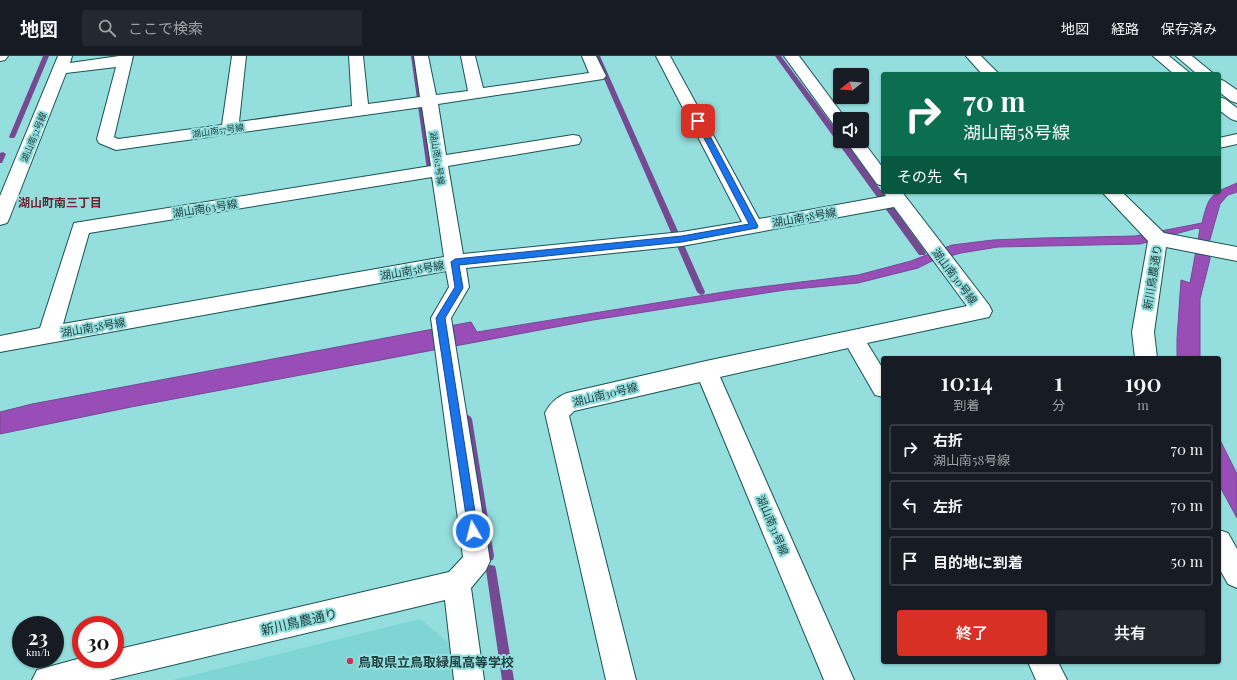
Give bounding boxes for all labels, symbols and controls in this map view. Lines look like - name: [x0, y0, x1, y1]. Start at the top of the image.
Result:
- search box: [82, 10, 362, 46]
- text: 地図: [20, 15, 58, 41]
- icon: search: [96, 17, 118, 39]
- text: ここで検索: [128, 18, 203, 38]
- text: 地図: [1061, 19, 1089, 38]
- text: 経路: [1111, 19, 1139, 38]
- text: 保存済み: [1161, 19, 1217, 38]
- north arrow: [833, 68, 869, 104]
- map controls: [833, 68, 869, 148]
- text: 70 m: [963, 82, 1026, 119]
- icon: right: [897, 88, 949, 140]
- pin: [681, 104, 715, 138]
- street label: 湖山南52号線: [18, 109, 49, 164]
- icon: arrive: [687, 110, 709, 132]
- button: sound: [833, 112, 869, 148]
- street label: 湖山南57号線: [191, 120, 246, 140]
- text: 湖山南58号線: [963, 120, 1070, 144]
- street label: 湖山南62号線: [428, 130, 448, 187]
- icon: left: [950, 164, 972, 186]
- text: その先: [897, 166, 942, 186]
- district label: 湖山町南三丁目: [18, 194, 102, 210]
- street label: 湖山南63号線: [171, 195, 239, 221]
- street label: 湖山南58号線: [771, 204, 837, 230]
- street label: 新川鳥農通り: [1139, 243, 1165, 311]
- street label: 湖山南30号線: [929, 245, 981, 307]
- street label: 湖山南58号線: [379, 257, 445, 283]
- street label: 湖山南58号線: [60, 314, 126, 340]
- text: 10:14: [940, 365, 993, 397]
- text: 1: [1054, 365, 1063, 397]
- text: 190: [1125, 366, 1162, 398]
- street label: 湖山南30号線: [571, 379, 639, 409]
- text: 到着: [954, 396, 980, 413]
- text: 分: [1052, 396, 1065, 413]
- text: m: [1137, 396, 1149, 413]
- text: 右折: [933, 430, 963, 450]
- icon: right: [899, 438, 921, 460]
- text: 70 m: [1171, 439, 1203, 459]
- text: 湖山南58号線: [933, 451, 1010, 468]
- street label: 湖山南31号線: [754, 493, 792, 557]
- icon: left: [899, 494, 921, 516]
- text: 70 m: [1171, 495, 1203, 515]
- text: 左折: [933, 496, 963, 516]
- position arrow: [452, 510, 494, 552]
- icon: arrive: [899, 550, 921, 572]
- text: 50 m: [1171, 551, 1203, 571]
- text: 目的地に到着: [933, 552, 1023, 572]
- street label: 新川鳥農通り: [259, 604, 339, 638]
- button: 終了: [897, 610, 1047, 656]
- button: 共有: [1055, 610, 1205, 656]
- speed limit sign: 30: [72, 616, 124, 668]
- text: 23: [28, 623, 48, 650]
- text: km/h: [26, 645, 50, 659]
- place label: 鳥取県立鳥取緑風高等学校: [358, 653, 514, 670]
- marker: 鳥取県立鳥取緑風高等学校: [345, 656, 355, 666]

